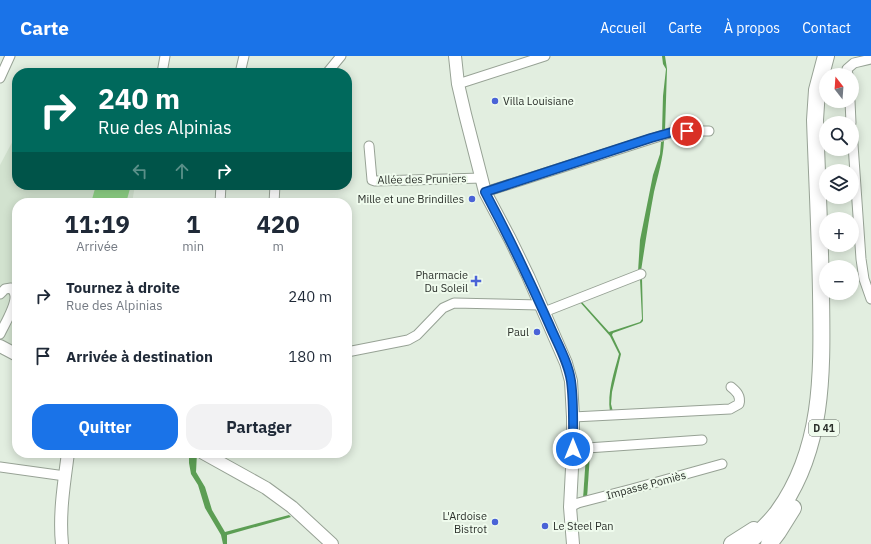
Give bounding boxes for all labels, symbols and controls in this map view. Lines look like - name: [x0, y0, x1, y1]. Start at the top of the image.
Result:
- text: Carte: [20, 16, 69, 40]
- text: Accueil: [600, 19, 646, 37]
- text: Carte: [668, 19, 702, 37]
- text: À propos: [724, 19, 780, 37]
- text: Contact: [802, 19, 851, 37]
- north arrow: [819, 68, 859, 108]
- map controls: [819, 68, 859, 300]
- text: 240 m: [98, 80, 180, 117]
- icon: right: [32, 84, 84, 136]
- place label: Villa Louisiane: [503, 94, 574, 108]
- marker: Villa Louisiane: [490, 96, 500, 106]
- pin: [670, 114, 704, 148]
- text: Rue des Alpinias: [98, 116, 232, 139]
- button: search: [819, 116, 859, 156]
- icon: arrive: [676, 120, 698, 142]
- icon: left: [129, 160, 151, 182]
- icon: ahead: [171, 160, 193, 182]
- icon: right: [213, 160, 235, 182]
- button: layers: [819, 164, 859, 204]
- street label: Allée des Pruniers: [377, 171, 467, 187]
- place label: Mille et une Brindilles: [357, 192, 464, 206]
- marker: Mille et une Brindilles: [467, 194, 477, 204]
- text: 11:19: [64, 208, 130, 240]
- text: 1: [186, 208, 200, 240]
- text: 420: [256, 208, 300, 240]
- button: +: [819, 212, 859, 252]
- text: Arrivée: [76, 238, 118, 255]
- text: min: [182, 238, 204, 255]
- text: m: [272, 238, 284, 255]
- button: −: [819, 260, 859, 300]
- place label: Pharmacie Du Soleil: [415, 268, 468, 295]
- marker: Pharmacie Du Soleil: [471, 276, 481, 286]
- text: Tournez à droite: [66, 278, 180, 297]
- icon: right: [32, 285, 54, 307]
- text: 240 m: [288, 287, 332, 306]
- text: Rue des Alpinias: [66, 297, 163, 314]
- place label: Paul: [507, 325, 529, 339]
- marker: Paul: [532, 327, 542, 337]
- icon: arrive: [32, 345, 54, 367]
- text: Arrivée à destination: [66, 347, 213, 366]
- text: 180 m: [288, 347, 332, 366]
- button: Quitter: [32, 404, 178, 450]
- button: Partager: [186, 404, 332, 450]
- road number: D 41: [809, 420, 839, 436]
- position arrow: [552, 428, 594, 470]
- street label: Impasse Pomiès: [605, 468, 687, 502]
- place label: L'Ardoise Bistrot: [442, 509, 487, 536]
- marker: L'Ardoise Bistrot: [490, 517, 500, 527]
- place label: Le Steel Pan: [553, 519, 614, 533]
- marker: Le Steel Pan: [540, 521, 550, 531]

